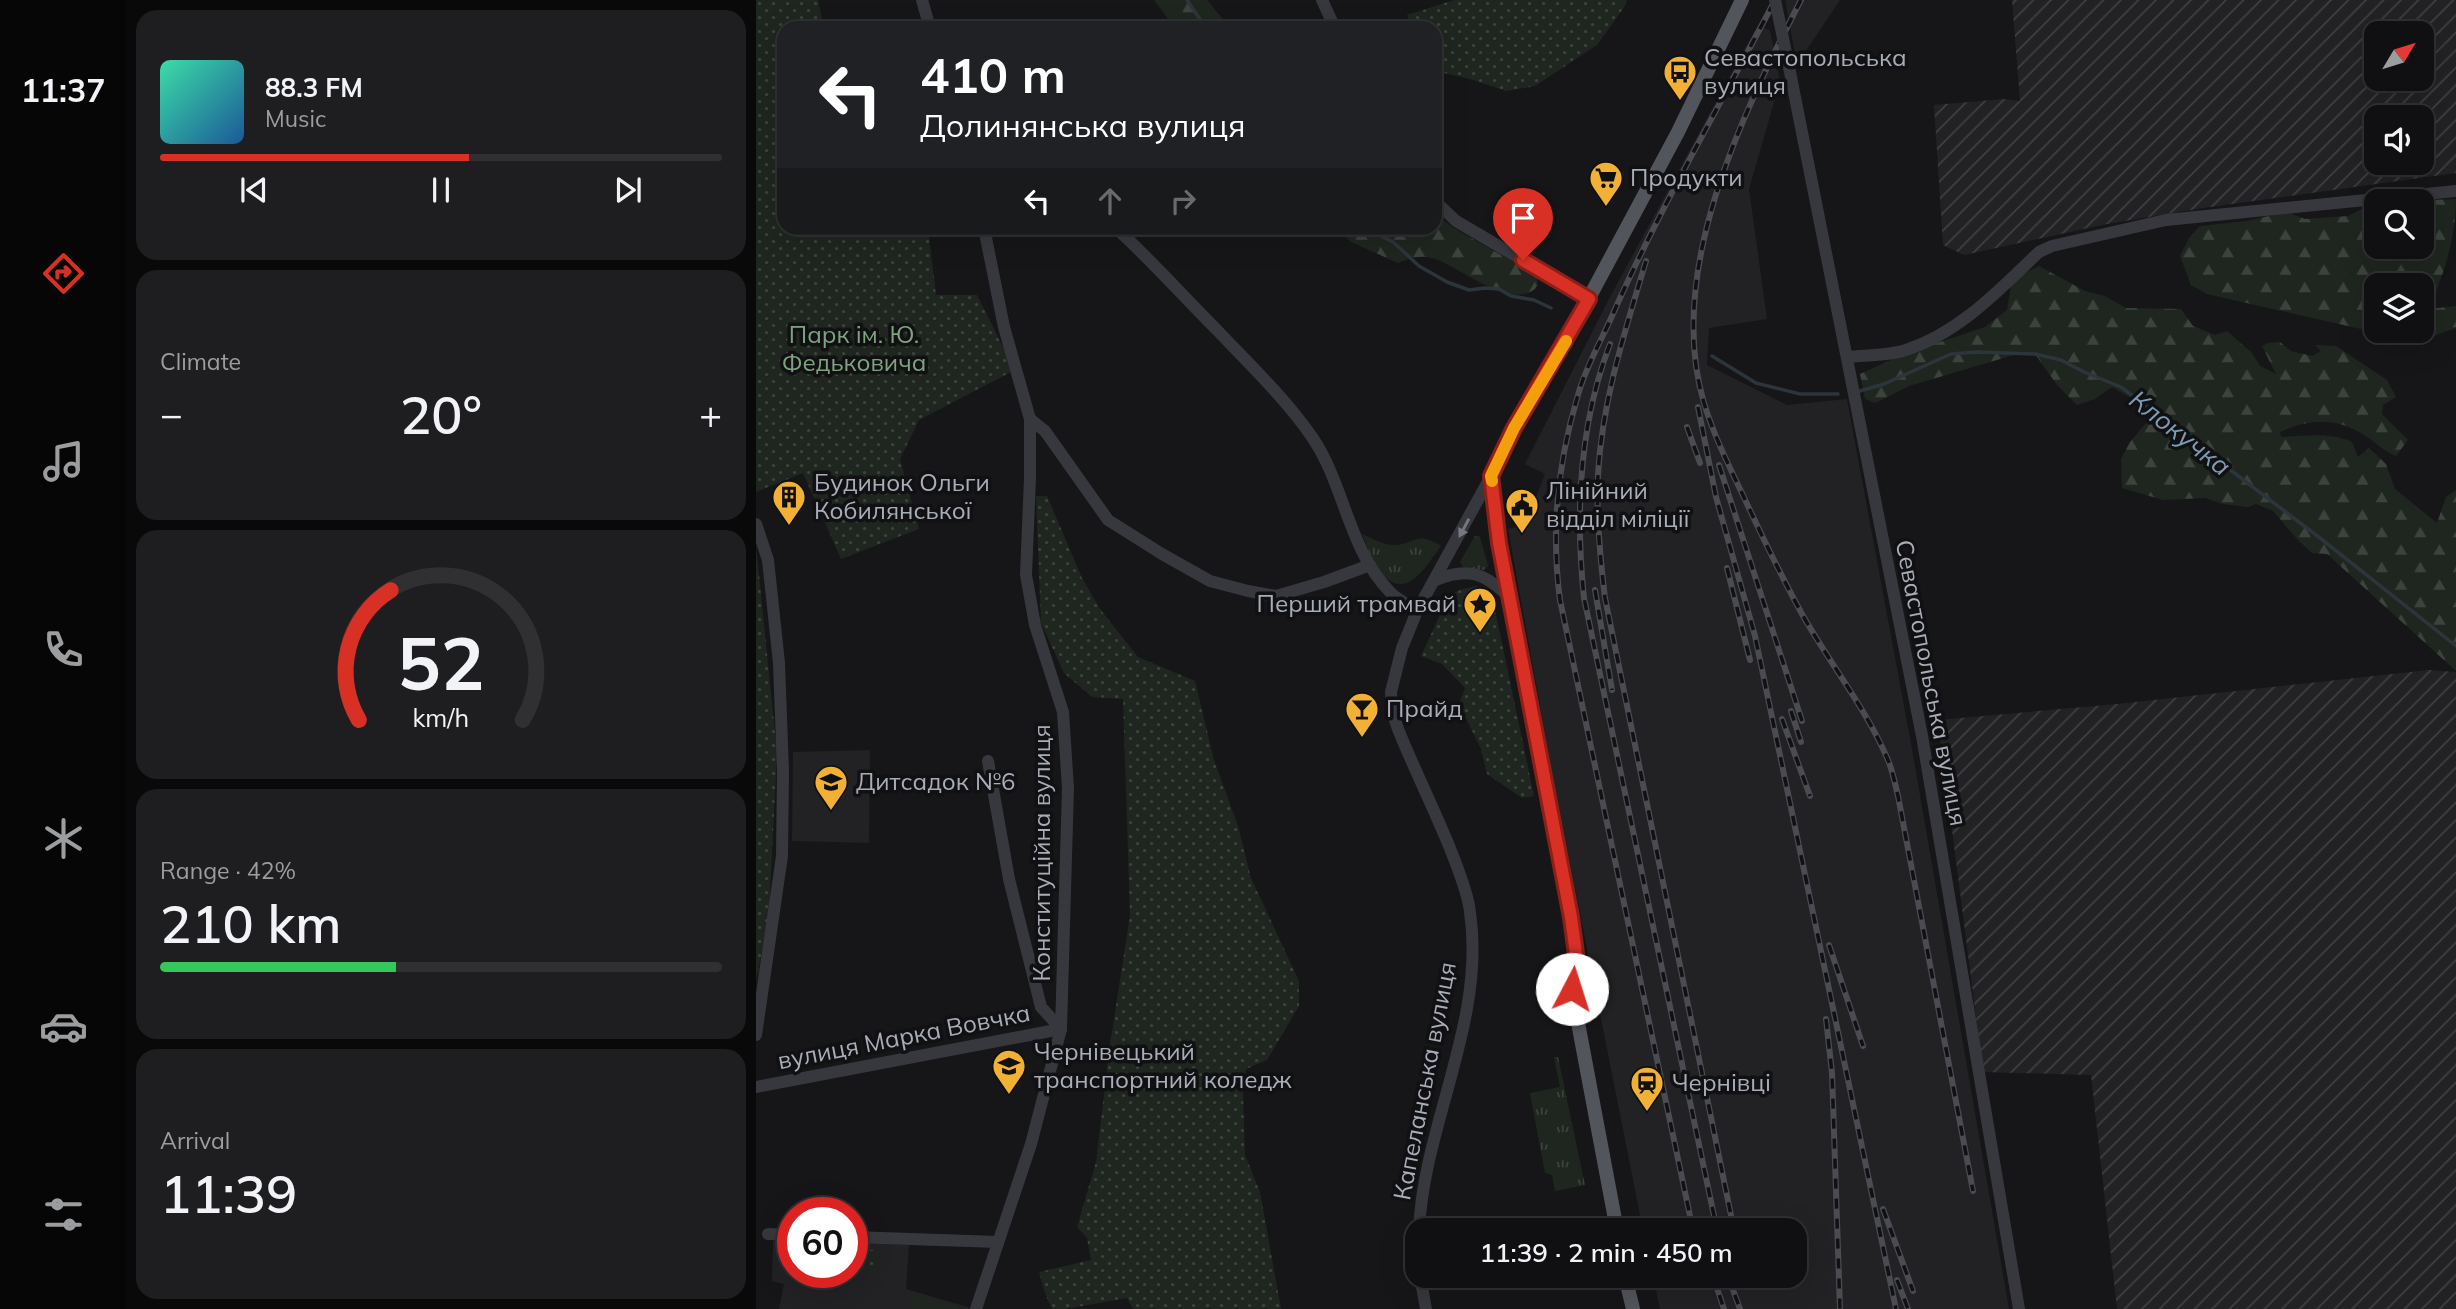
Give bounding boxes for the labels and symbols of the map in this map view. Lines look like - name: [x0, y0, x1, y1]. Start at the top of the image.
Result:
- north arrow: [2364, 21, 2434, 91]
- place label: Севастопольська вулиця: [1704, 42, 1907, 100]
- bus stop icon: Севастопольська вулиця: [1661, 53, 1699, 102]
- supermarket icon: Продукти: [1587, 159, 1625, 208]
- place label: Продукти: [1630, 162, 1743, 192]
- pin: [1493, 188, 1553, 260]
- park label: Парк ім. Ю. Федьковича: [782, 319, 926, 377]
- water label: Клокучка: [2123, 383, 2238, 483]
- place label: Будинок Ольги Кобилянської: [814, 467, 990, 525]
- place label: Лінійний відділ міліції: [1546, 475, 1691, 533]
- building icon: Будинок Ольги Кобилянської: [770, 478, 808, 527]
- public building icon: Лінійний відділ міліції: [1503, 486, 1541, 535]
- one-way arrow: [1458, 518, 1469, 538]
- street label: Севастопольська вулиця: [1890, 537, 1974, 828]
- place icon: Перший трамвай: [1461, 585, 1499, 634]
- place label: Перший трамвай: [1257, 588, 1456, 618]
- bar icon: Прайд: [1343, 690, 1381, 739]
- place label: Прайд: [1386, 693, 1463, 723]
- street label: Конституційна вулиця: [1026, 724, 1056, 982]
- school or university icon: Дитсадок №6: [812, 763, 850, 812]
- place label: Дитсадок №6: [856, 766, 1015, 796]
- position arrow: [1535, 952, 1609, 1026]
- street label: Капеланська вулиця: [1386, 959, 1462, 1202]
- street label: вулиця Марка Вовчка: [775, 997, 1033, 1075]
- place label: Чернівецький транспортний коледж: [1034, 1036, 1292, 1094]
- school or university icon: Чернівецький транспортний коледж: [990, 1047, 1028, 1096]
- station icon: Чернівці: [1628, 1064, 1666, 1113]
- place label: Чернівці: [1672, 1067, 1771, 1097]
- speed limit sign: 60: [777, 1197, 868, 1288]

